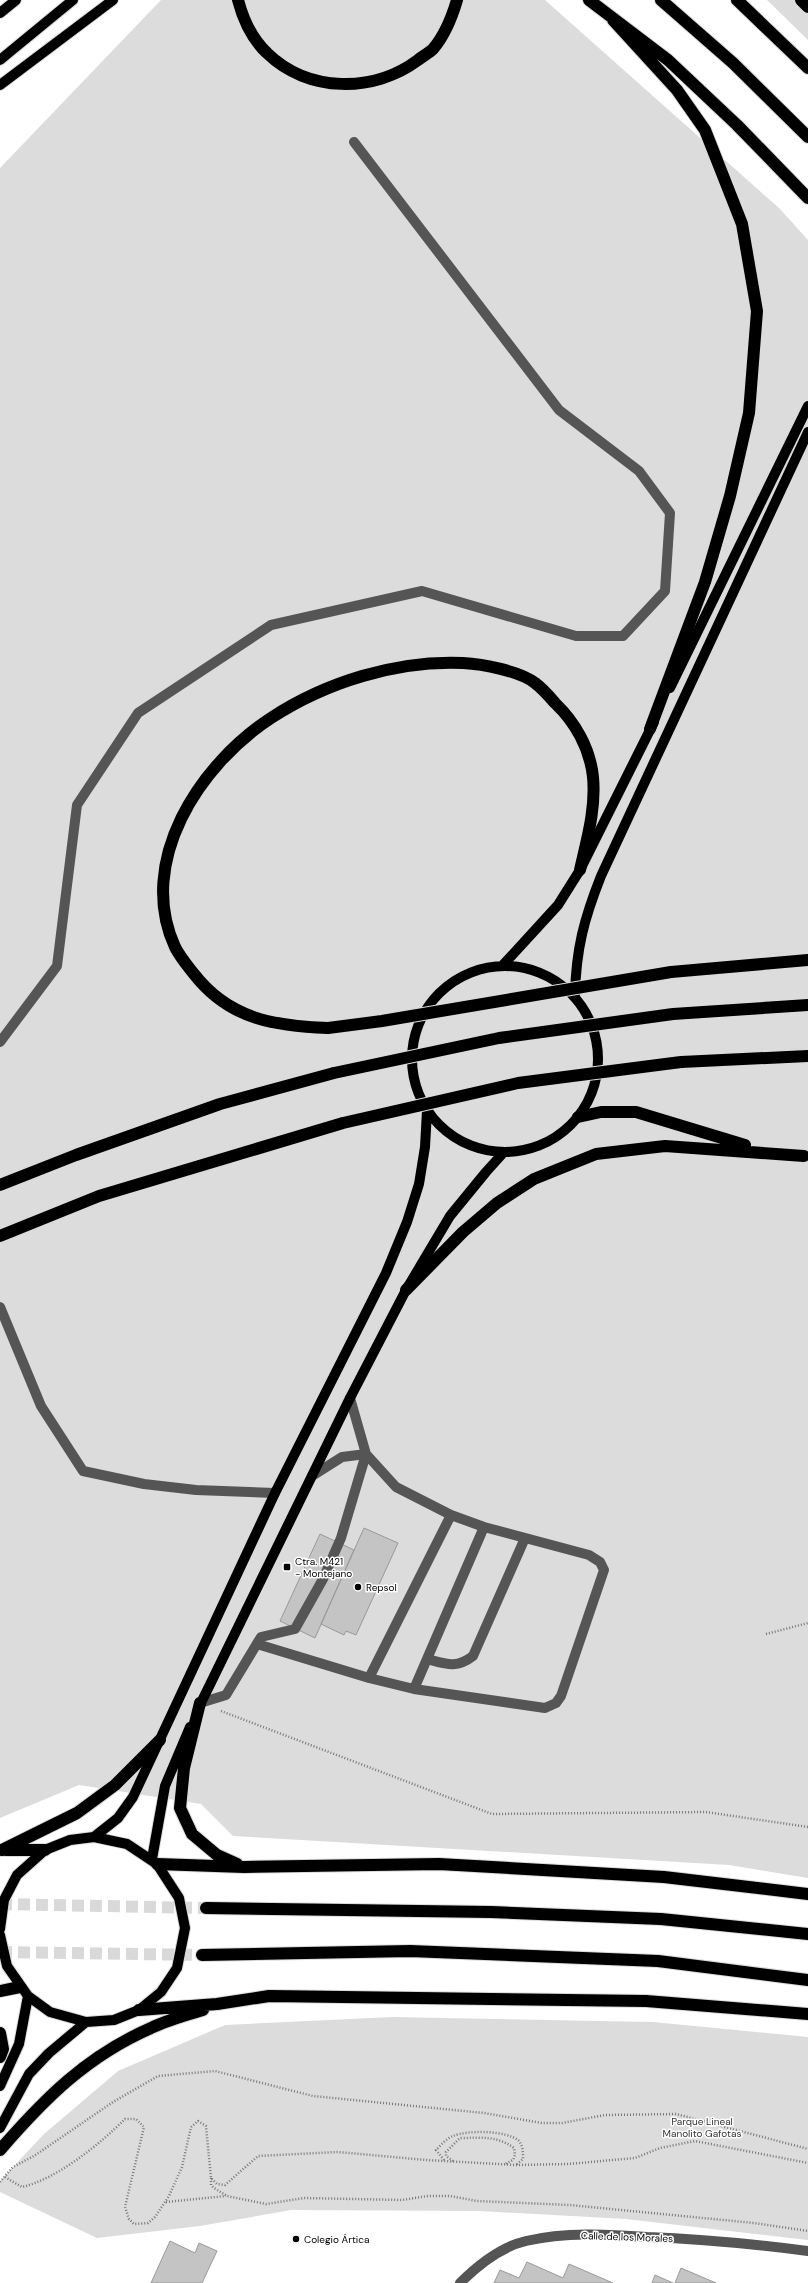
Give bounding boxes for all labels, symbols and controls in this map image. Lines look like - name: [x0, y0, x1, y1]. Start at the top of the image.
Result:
- place label: Ctra. M421 - Montejano: [295, 1555, 352, 1580]
- marker: Ctra. M421 - Montejano: [282, 1562, 292, 1572]
- place label: Repsol: [366, 1581, 397, 1594]
- marker: Repsol: [353, 1582, 363, 1592]
- park label: Parque Lineal Manolito Gafotas: [663, 2115, 741, 2140]
- street label: Calle de los Morales: [581, 2229, 673, 2245]
- place label: Colegio Ártica: [304, 2233, 369, 2246]
- marker: Colegio Ártica: [291, 2234, 301, 2244]

